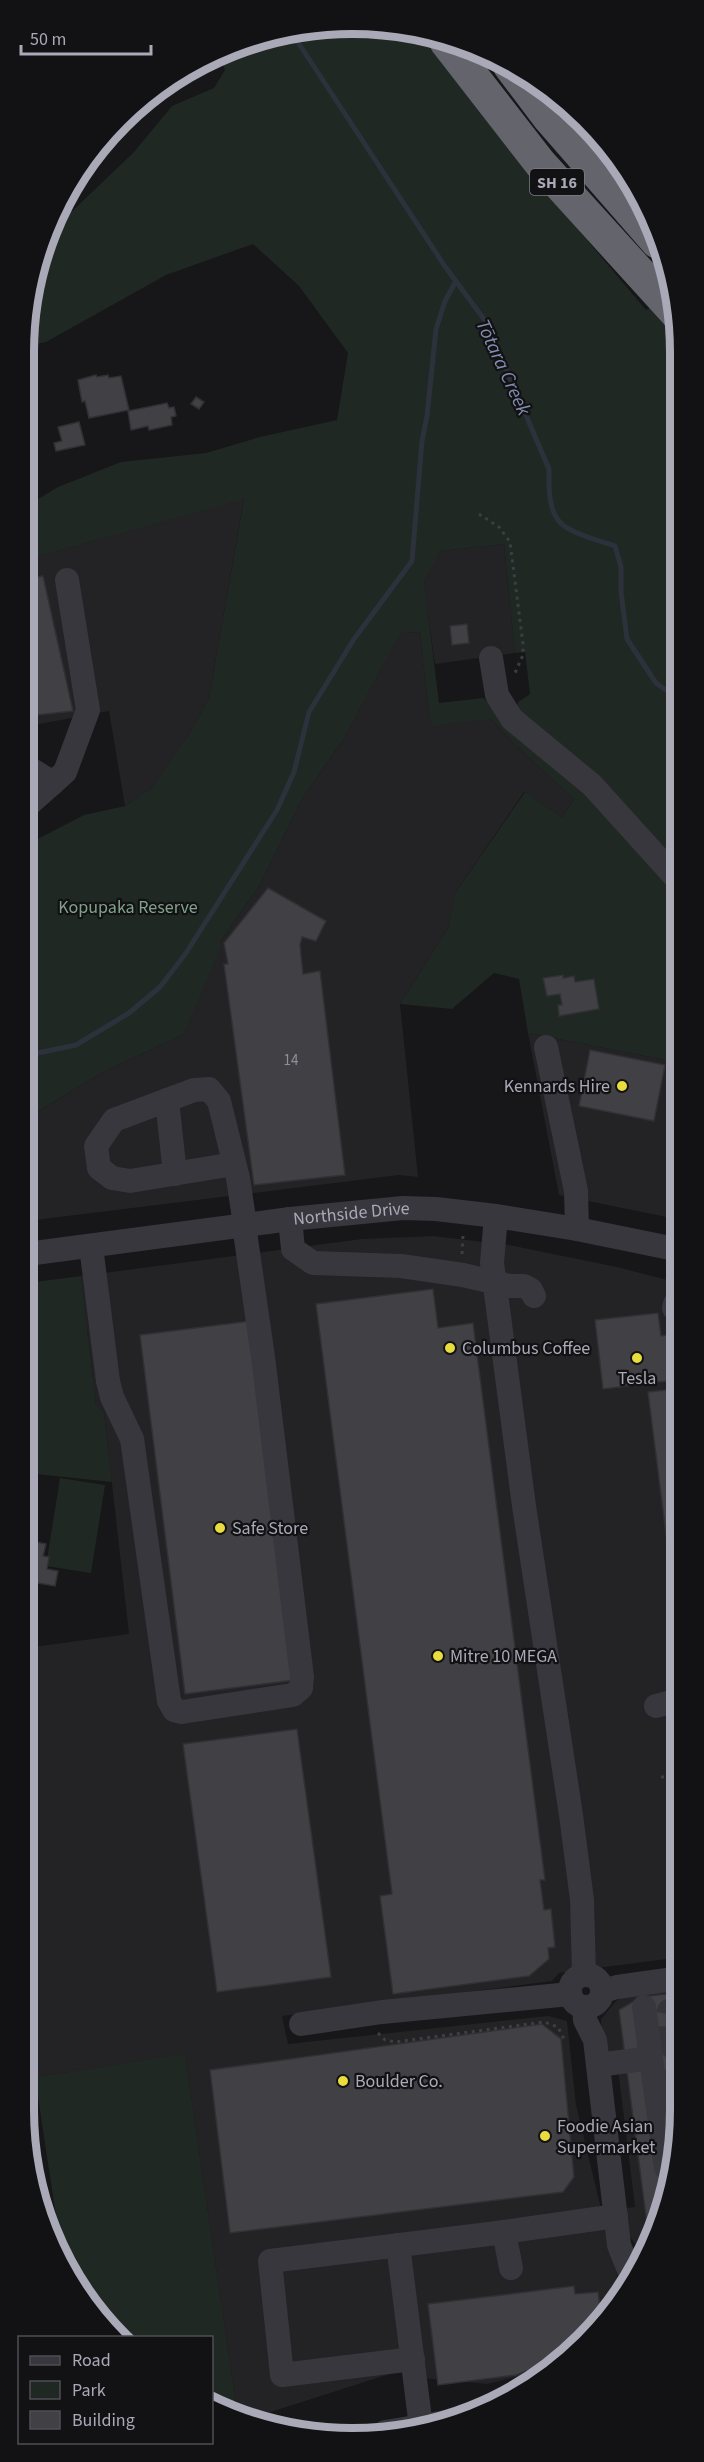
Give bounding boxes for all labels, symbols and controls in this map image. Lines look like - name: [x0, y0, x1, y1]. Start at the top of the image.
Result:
- scale bar: [21, 18, 152, 56]
- text: 50 m: [30, 27, 66, 52]
- road number: SH 16: [530, 169, 584, 195]
- water label: Tōtara Creek: [468, 315, 538, 421]
- park label: Kopupaka Reserve: [58, 895, 198, 920]
- house number: 14: [284, 1050, 299, 1071]
- place label: Kennards Hire: [504, 1074, 610, 1099]
- marker: Kennards Hire: [615, 1079, 629, 1093]
- street label: Northside Drive: [292, 1196, 410, 1232]
- place label: Columbus Coffee: [462, 1336, 590, 1361]
- marker: Columbus Coffee: [443, 1341, 457, 1355]
- marker: Tesla: [630, 1351, 644, 1365]
- place label: Tesla: [618, 1366, 656, 1391]
- place label: Safe Store: [232, 1516, 308, 1541]
- marker: Safe Store: [213, 1521, 227, 1535]
- place label: Mitre 10 MEGA: [450, 1644, 557, 1669]
- marker: Mitre 10 MEGA: [431, 1649, 445, 1663]
- place label: Boulder Co.: [355, 2069, 443, 2094]
- marker: Boulder Co.: [336, 2074, 350, 2088]
- place label: Foodie Asian Supermarket: [557, 2114, 655, 2160]
- marker: Foodie Asian Supermarket: [538, 2129, 552, 2143]
- legend: [18, 2336, 213, 2444]
- text: Road: [72, 2348, 111, 2373]
- text: Park: [72, 2378, 106, 2403]
- text: Building: [72, 2408, 135, 2433]

